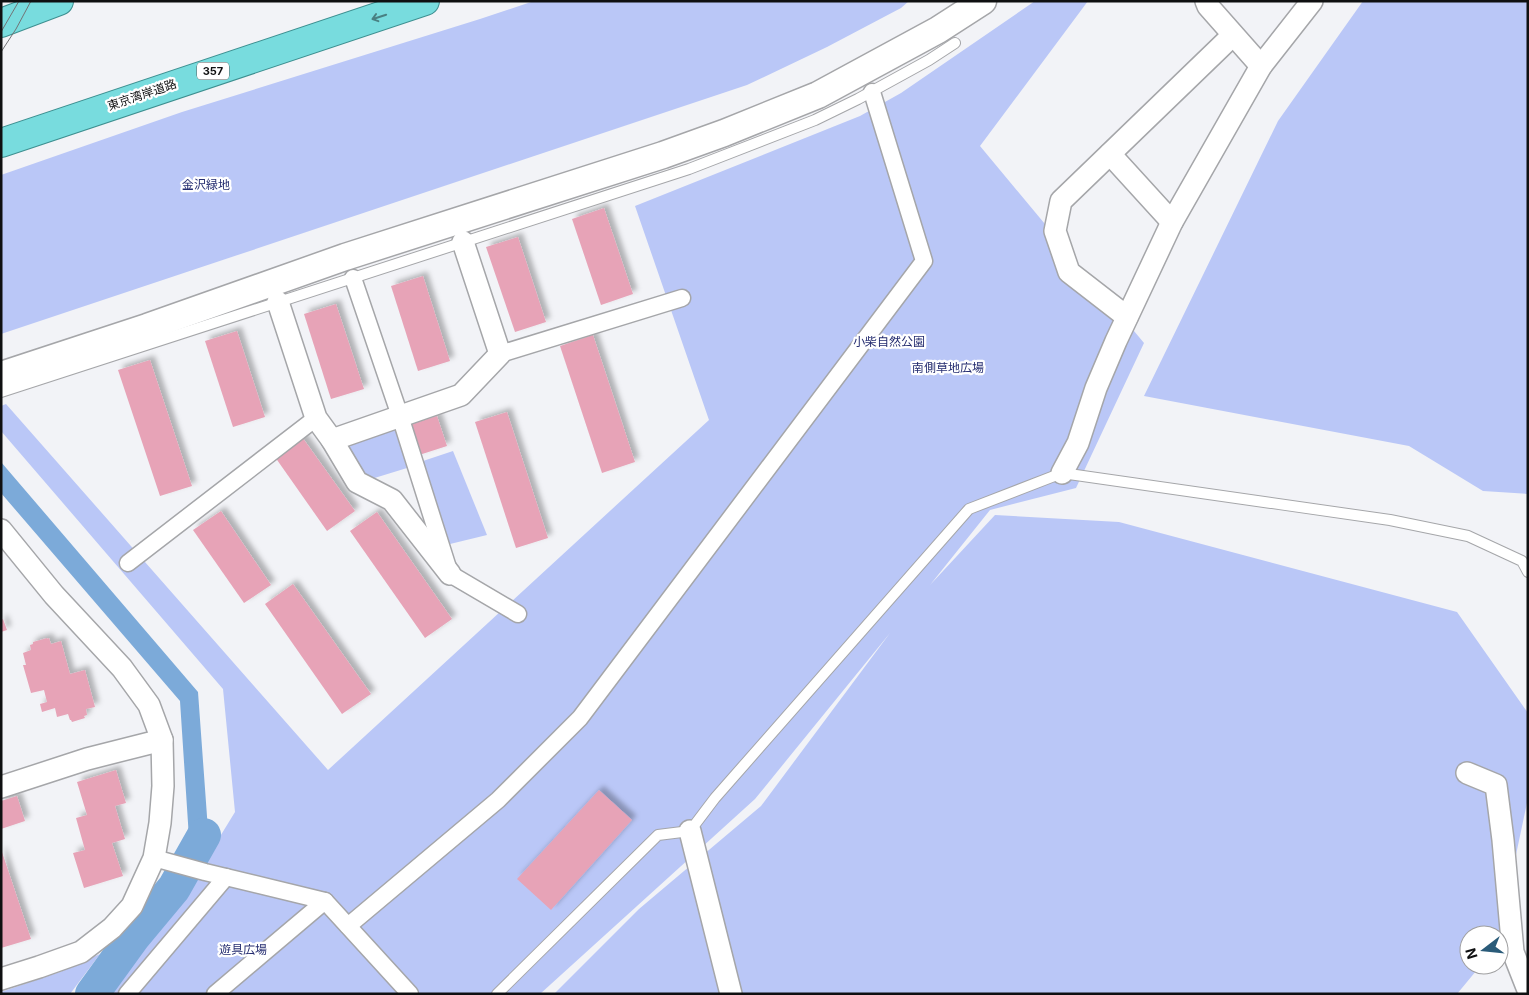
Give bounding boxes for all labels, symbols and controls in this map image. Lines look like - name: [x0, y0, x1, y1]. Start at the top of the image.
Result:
- one-way arrow: [371, 12, 387, 22]
- road number: 357: [197, 62, 229, 80]
- street label: 東京湾岸道路: [105, 76, 178, 113]
- park label: 金沢緑地: [182, 177, 230, 192]
- park label: 小柴自然公園: [853, 334, 925, 349]
- park label: 南側草地広場: [912, 360, 984, 375]
- north arrow: [1459, 925, 1509, 975]
- park label: 遊具広場: [219, 942, 267, 957]
- text: N: [1461, 946, 1481, 961]

